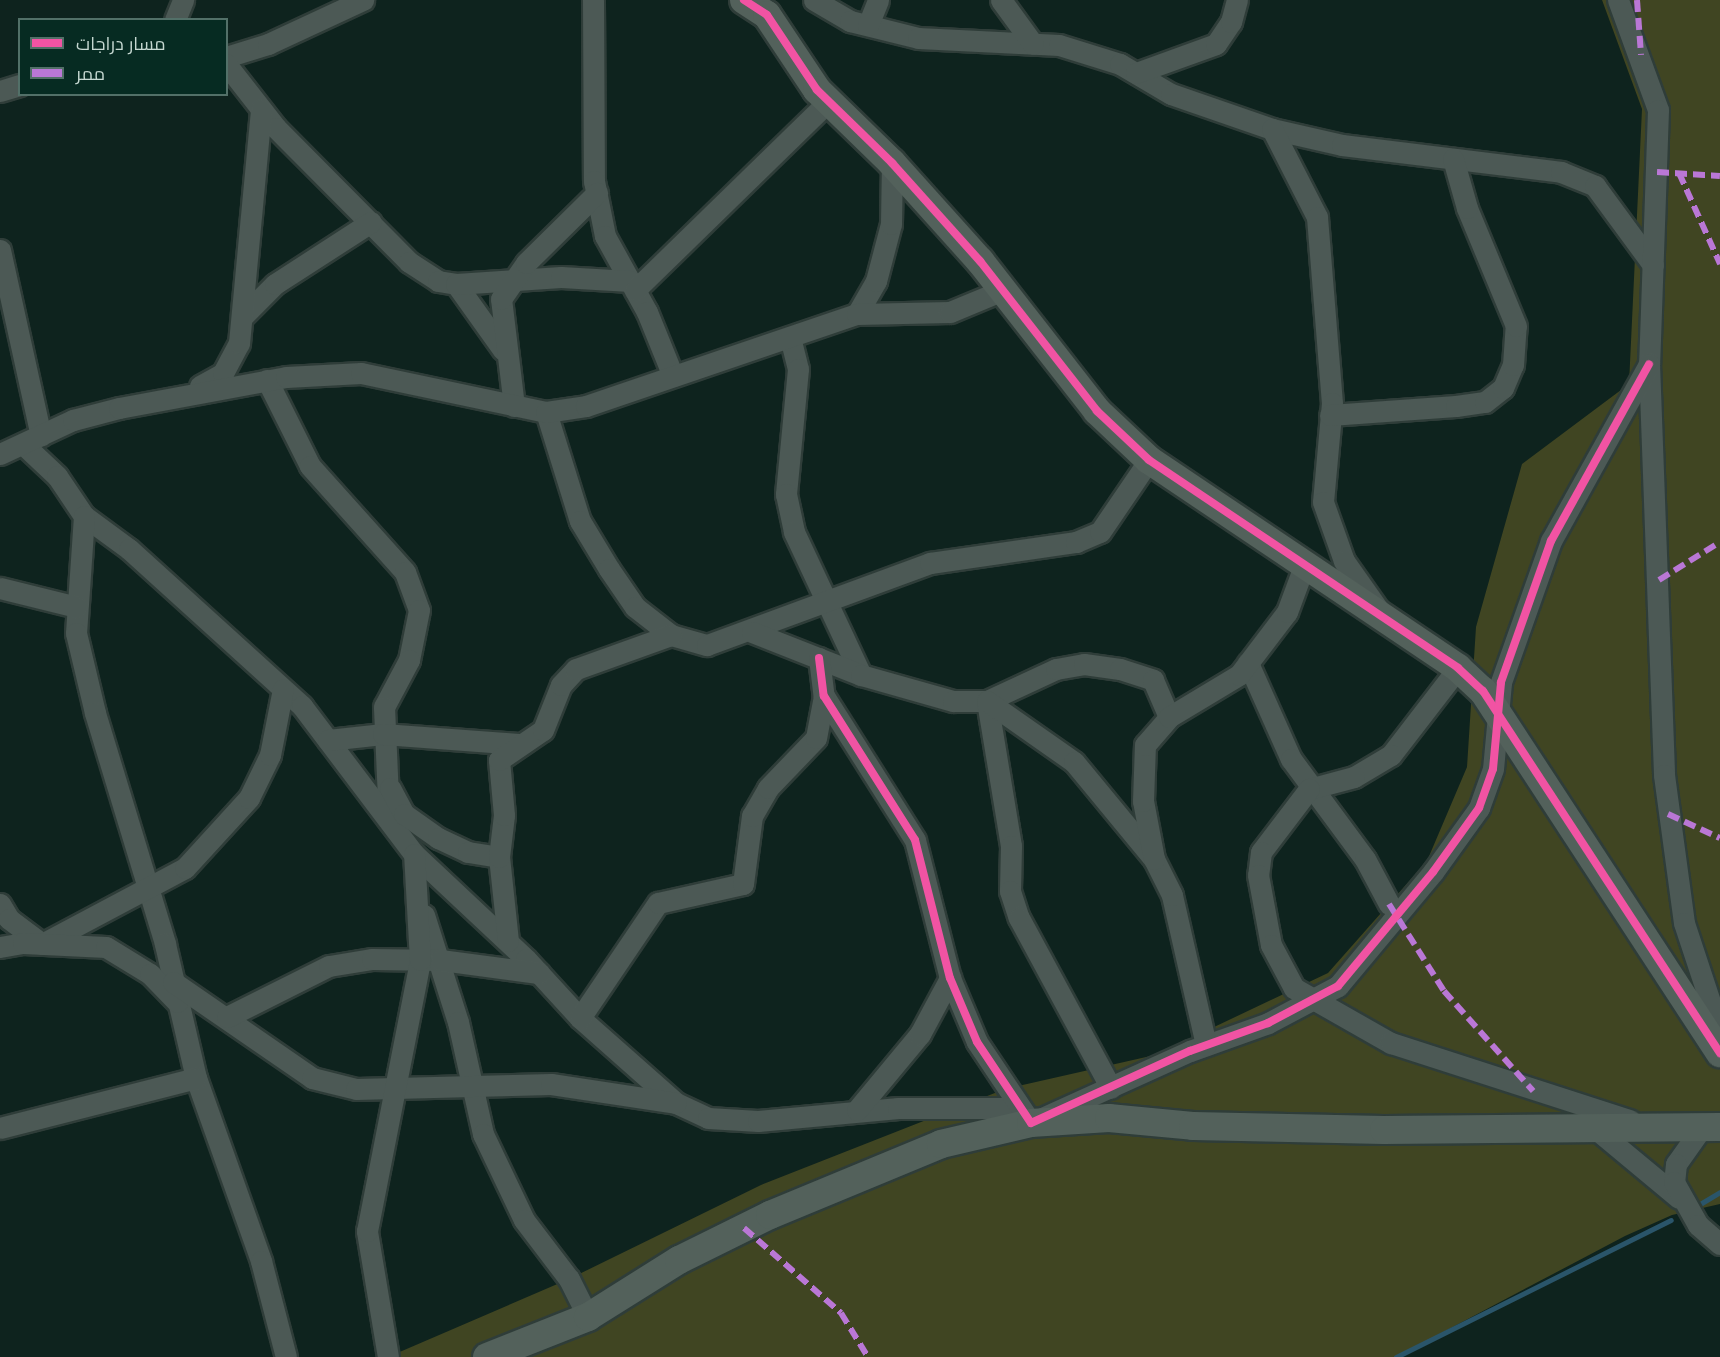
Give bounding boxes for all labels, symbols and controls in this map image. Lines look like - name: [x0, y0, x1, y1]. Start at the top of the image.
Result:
- legend: [18, 18, 228, 96]
- text: مسار دراجات: [76, 32, 166, 55]
- text: ممر: [76, 62, 105, 85]

